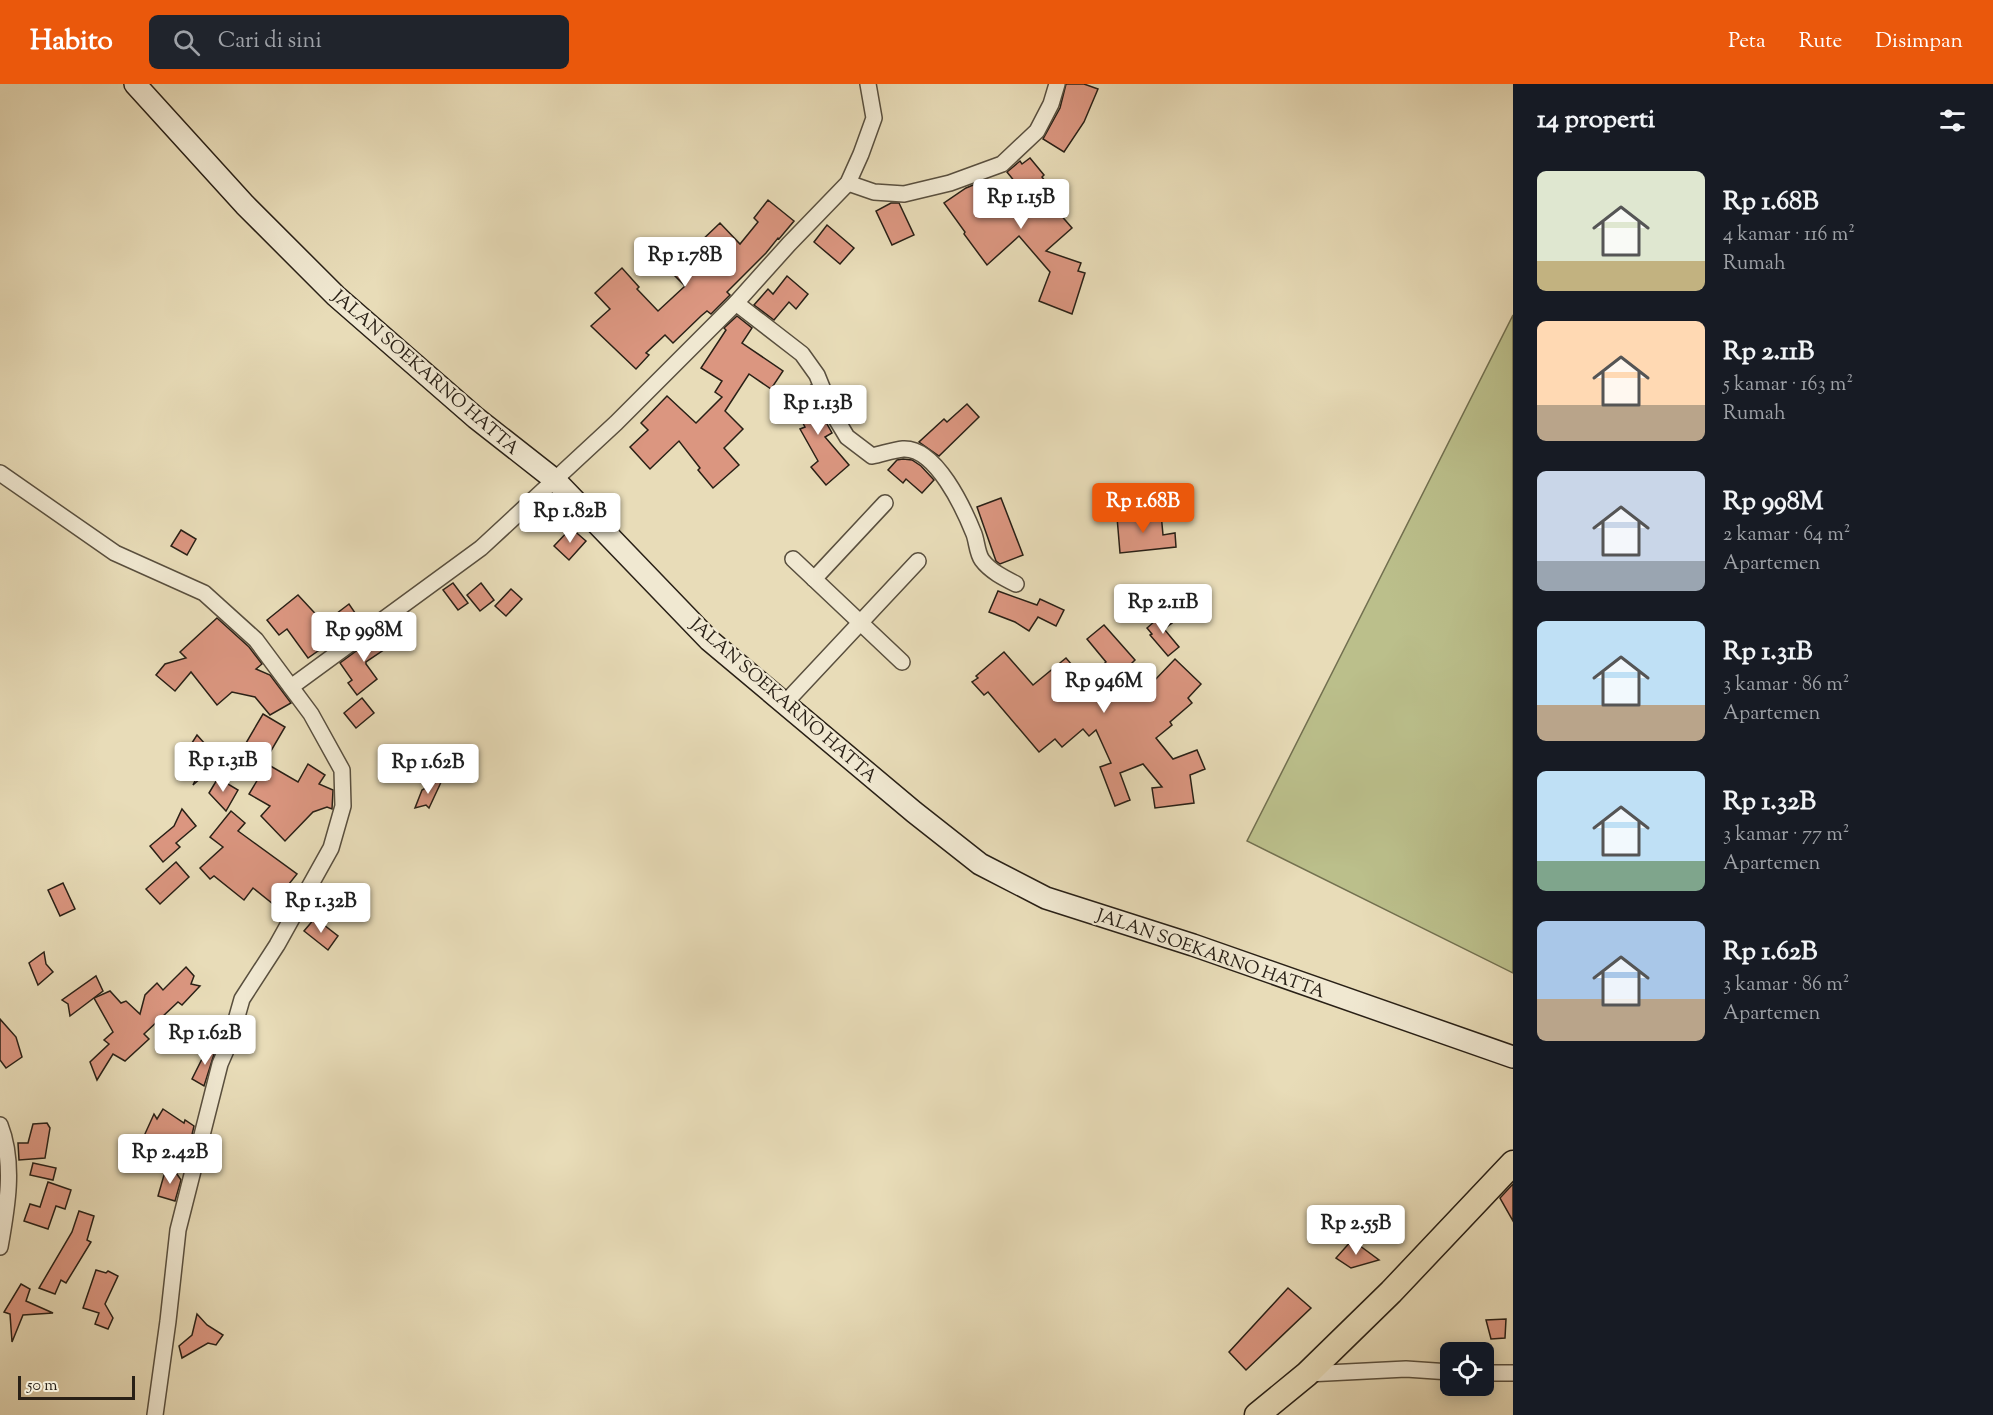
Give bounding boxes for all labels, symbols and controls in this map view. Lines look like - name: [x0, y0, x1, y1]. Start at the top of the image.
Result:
- search box: [149, 15, 569, 69]
- text: Habito: [30, 22, 113, 62]
- icon: search: [170, 26, 203, 59]
- text: Cari di sini: [218, 26, 322, 58]
- text: Peta: [1728, 27, 1766, 57]
- text: Rute: [1799, 27, 1842, 57]
- text: Disimpan: [1875, 27, 1963, 57]
- text: 14 properti: [1537, 102, 1655, 139]
- icon: filters: [1936, 104, 1969, 137]
- pin: Rp 1.15B: [959, 179, 1083, 230]
- text: Rp 1.15B: [987, 184, 1055, 213]
- text: Rp 1.68B: [1723, 184, 1819, 221]
- icon: home: [1585, 195, 1657, 267]
- text: 4 kamar · 116 m²: [1723, 221, 1855, 250]
- pin: Rp 1.78B: [623, 237, 747, 288]
- text: Rp 1.78B: [648, 242, 722, 271]
- text: Rumah: [1723, 250, 1786, 279]
- street label: JALAN SOEKARNO HATTA: [325, 284, 524, 462]
- text: Rp 2.11B: [1723, 334, 1814, 371]
- icon: home: [1585, 345, 1657, 417]
- text: 5 kamar · 163 m²: [1723, 371, 1853, 400]
- pin: Rp 1.13B: [756, 385, 880, 436]
- text: Rp 1.13B: [784, 390, 852, 419]
- text: Rumah: [1723, 400, 1786, 429]
- pin: Rp 1.68B: [1081, 483, 1205, 534]
- text: Rp 998M: [1723, 484, 1823, 521]
- text: Rp 1.68B: [1106, 488, 1180, 517]
- pin: Rp 1.82B: [508, 493, 632, 544]
- icon: home: [1585, 495, 1657, 567]
- text: Rp 1.82B: [533, 498, 607, 527]
- text: 2 kamar · 64 m²: [1723, 521, 1850, 550]
- text: Apartemen: [1723, 550, 1820, 579]
- pin: Rp 2.11B: [1101, 584, 1225, 635]
- text: Rp 2.11B: [1128, 589, 1198, 618]
- pin: Rp 998M: [309, 612, 419, 663]
- street label: JALAN SOEKARNO HATTA: [683, 612, 882, 790]
- text: Rp 998M: [325, 617, 403, 646]
- text: Rp 1.31B: [1723, 634, 1813, 671]
- icon: home: [1585, 645, 1657, 717]
- pin: Rp 946M: [1049, 663, 1159, 714]
- text: Rp 946M: [1065, 668, 1143, 697]
- text: 3 kamar · 86 m²: [1723, 671, 1849, 700]
- text: Apartemen: [1723, 700, 1820, 729]
- pin: Rp 1.31B: [161, 742, 285, 793]
- pin: Rp 1.62B: [366, 744, 490, 795]
- text: Rp 1.31B: [189, 747, 257, 776]
- text: Rp 1.62B: [392, 749, 464, 778]
- text: Rp 1.32B: [1723, 784, 1816, 821]
- icon: home: [1585, 795, 1657, 867]
- text: 3 kamar · 77 m²: [1723, 821, 1850, 850]
- text: Apartemen: [1723, 850, 1820, 879]
- pin: Rp 1.32B: [259, 883, 383, 934]
- text: Rp 1.32B: [285, 888, 357, 917]
- street label: JALAN SOEKARNO HATTA: [1092, 903, 1328, 1006]
- text: Rp 1.62B: [1723, 934, 1817, 971]
- icon: home: [1585, 945, 1657, 1017]
- text: 3 kamar · 86 m²: [1723, 971, 1849, 1000]
- text: Apartemen: [1723, 1000, 1820, 1029]
- pin: Rp 1.62B: [143, 1015, 267, 1066]
- text: Rp 1.62B: [169, 1020, 241, 1049]
- pin: Rp 2.42B: [108, 1134, 232, 1185]
- text: Rp 2.42B: [132, 1139, 208, 1168]
- pin: Rp 2.55B: [1294, 1205, 1418, 1256]
- text: Rp 2.55B: [1321, 1210, 1391, 1239]
- map controls: [1440, 1342, 1494, 1396]
- button: locate: [1440, 1342, 1494, 1396]
- scale bar: [18, 1373, 135, 1400]
- text: 50 m: [27, 1375, 58, 1398]

